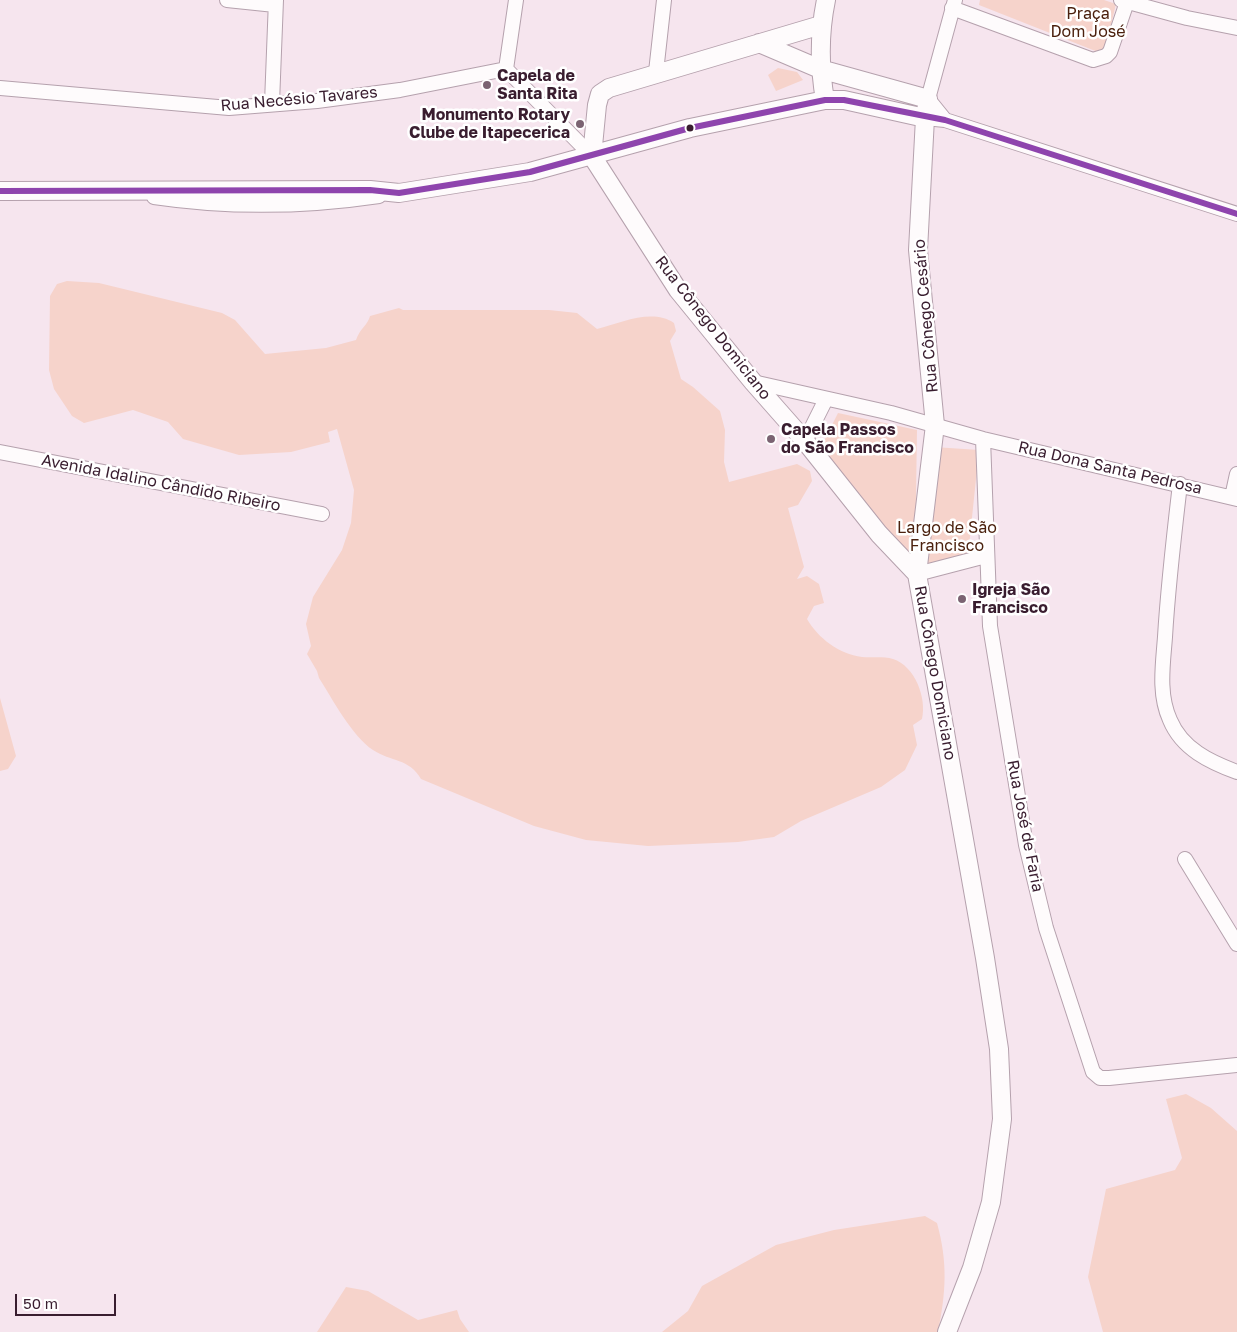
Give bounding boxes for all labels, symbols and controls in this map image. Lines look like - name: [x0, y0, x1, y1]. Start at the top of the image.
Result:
- park label: Praça Dom José: [1050, 4, 1126, 42]
- place label: Capela de Santa Rita: [497, 66, 578, 104]
- marker: Capela de Santa Rita: [481, 79, 493, 91]
- street label: Rua Necésio Tavares: [220, 83, 378, 115]
- place label: Monumento Rotary Clube de Itapecerica: [409, 105, 570, 143]
- marker: Monumento Rotary Clube de Itapecerica: [574, 118, 586, 130]
- unlabelled marker: [685, 123, 695, 133]
- street label: Rua Cônego Cesário: [910, 238, 942, 394]
- street label: Rua Cônego Domiciano: [651, 252, 775, 404]
- place label: Capela Passos do São Francisco: [781, 420, 914, 458]
- marker: Capela Passos do São Francisco: [765, 433, 777, 445]
- street label: Rua Dona Santa Pedrosa: [1016, 438, 1204, 498]
- street label: Avenida Idalino Cândido Ribeiro: [40, 450, 282, 516]
- park label: Largo de São Francisco: [897, 518, 997, 556]
- place label: Igreja São Francisco: [972, 580, 1050, 618]
- street label: Rua Cônego Domiciano: [910, 584, 960, 762]
- marker: Igreja São Francisco: [956, 593, 968, 605]
- street label: Rua José de Faria: [1003, 758, 1047, 894]
- scale bar: [18, 1284, 119, 1316]
- text: 50 m: [23, 1294, 58, 1312]

